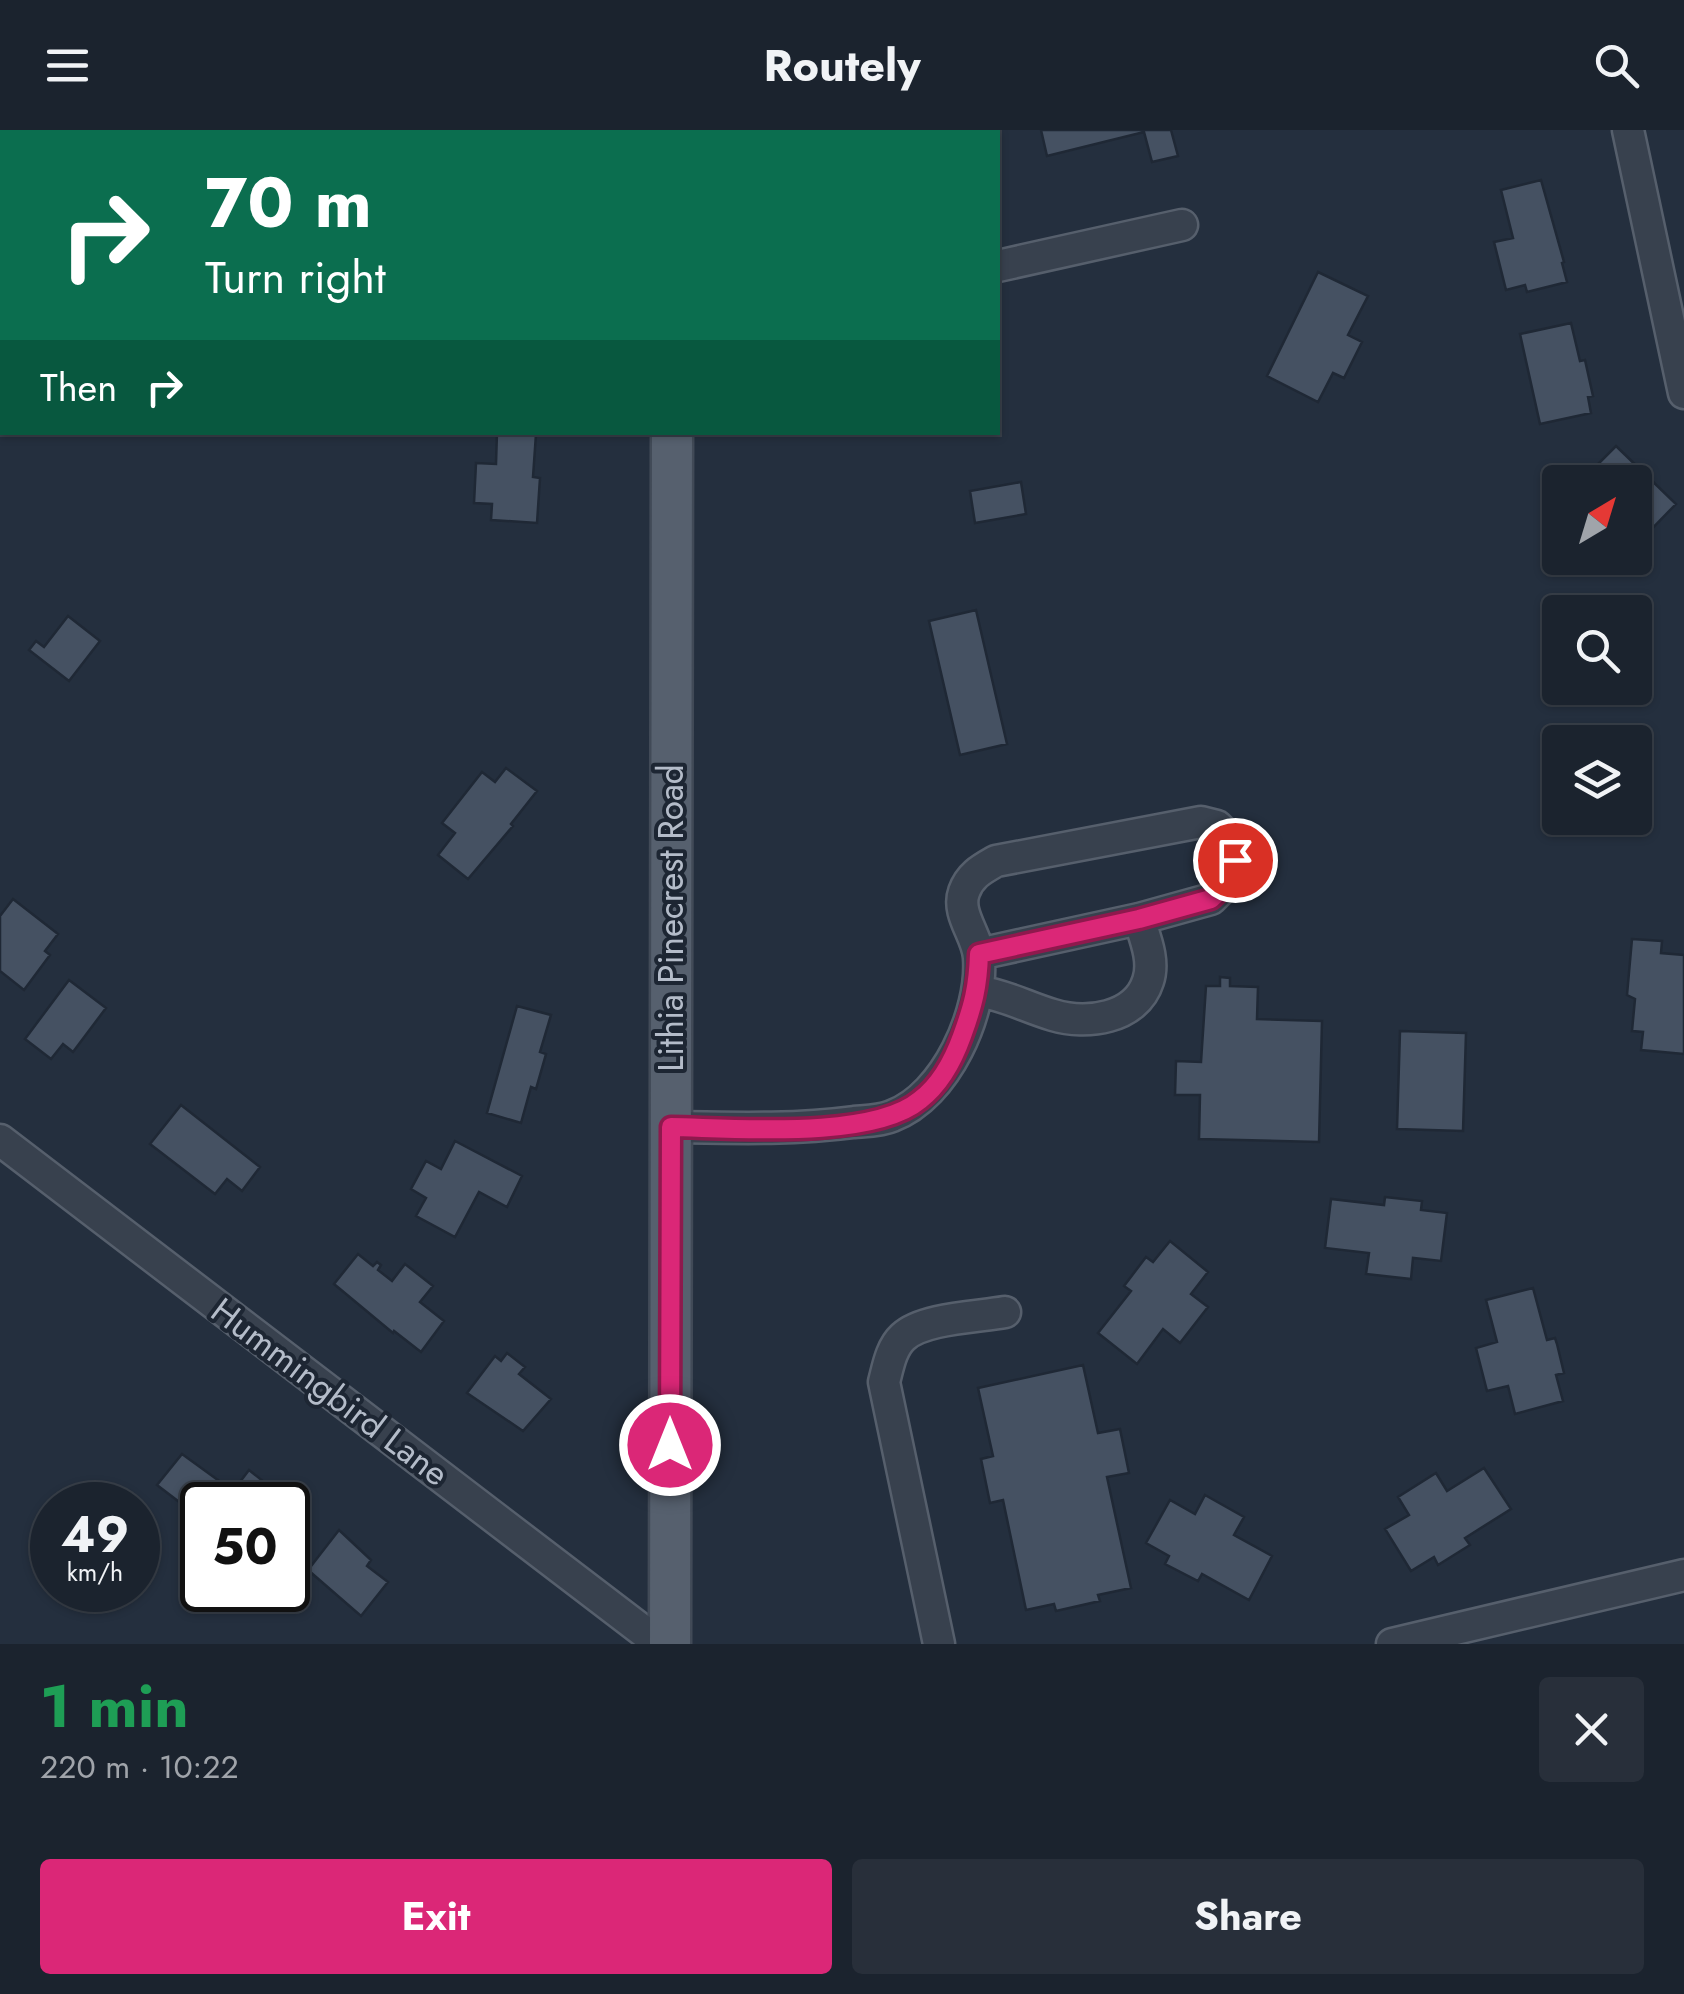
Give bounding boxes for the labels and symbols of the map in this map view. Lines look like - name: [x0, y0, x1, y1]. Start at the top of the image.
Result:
- north arrow: [1542, 465, 1652, 575]
- street label: Lithia Pinecrest Road: [646, 764, 696, 1072]
- pin: [1193, 818, 1278, 903]
- street label: Hummingbird Lane: [201, 1286, 459, 1498]
- position arrow: [618, 1393, 722, 1497]
- speed limit sign: 50: [180, 1482, 310, 1612]

